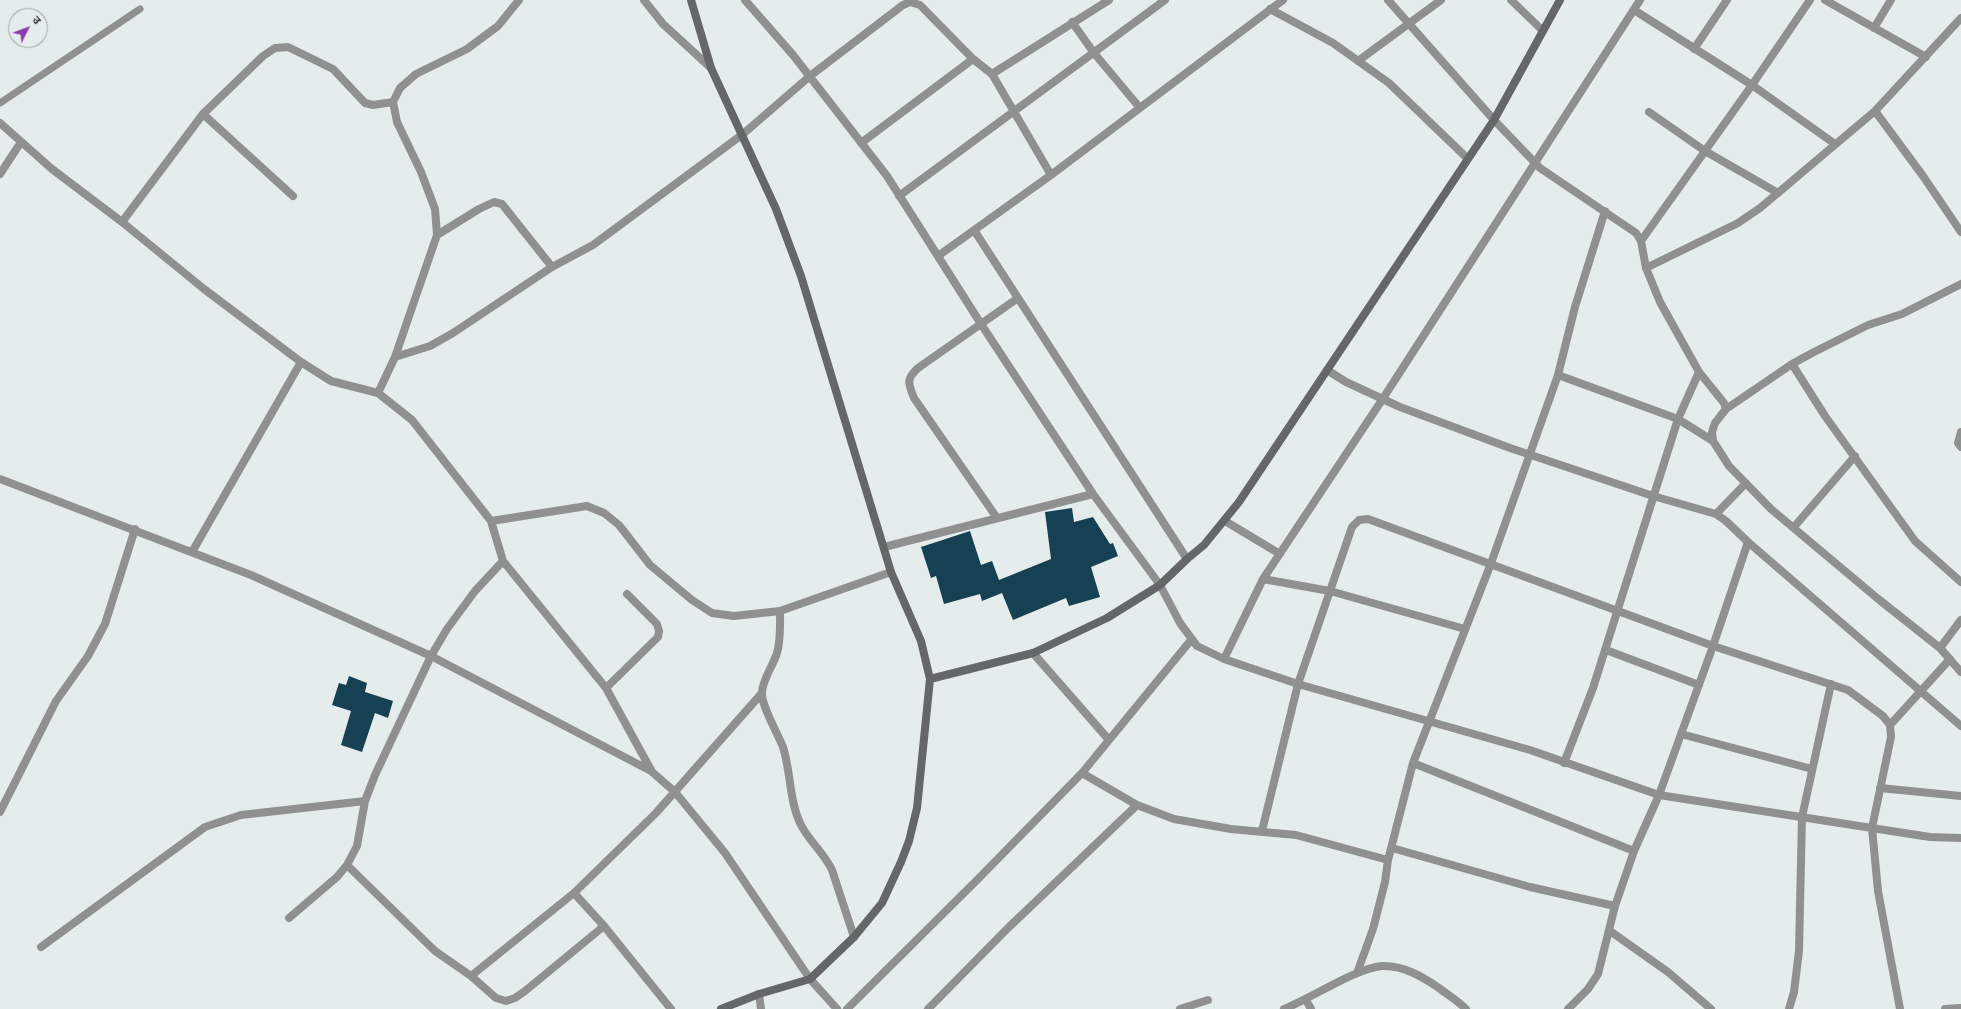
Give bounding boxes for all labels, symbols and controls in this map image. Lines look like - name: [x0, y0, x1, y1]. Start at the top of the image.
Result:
- north arrow: [8, 8, 48, 48]
- text: उ: [30, 14, 44, 27]

